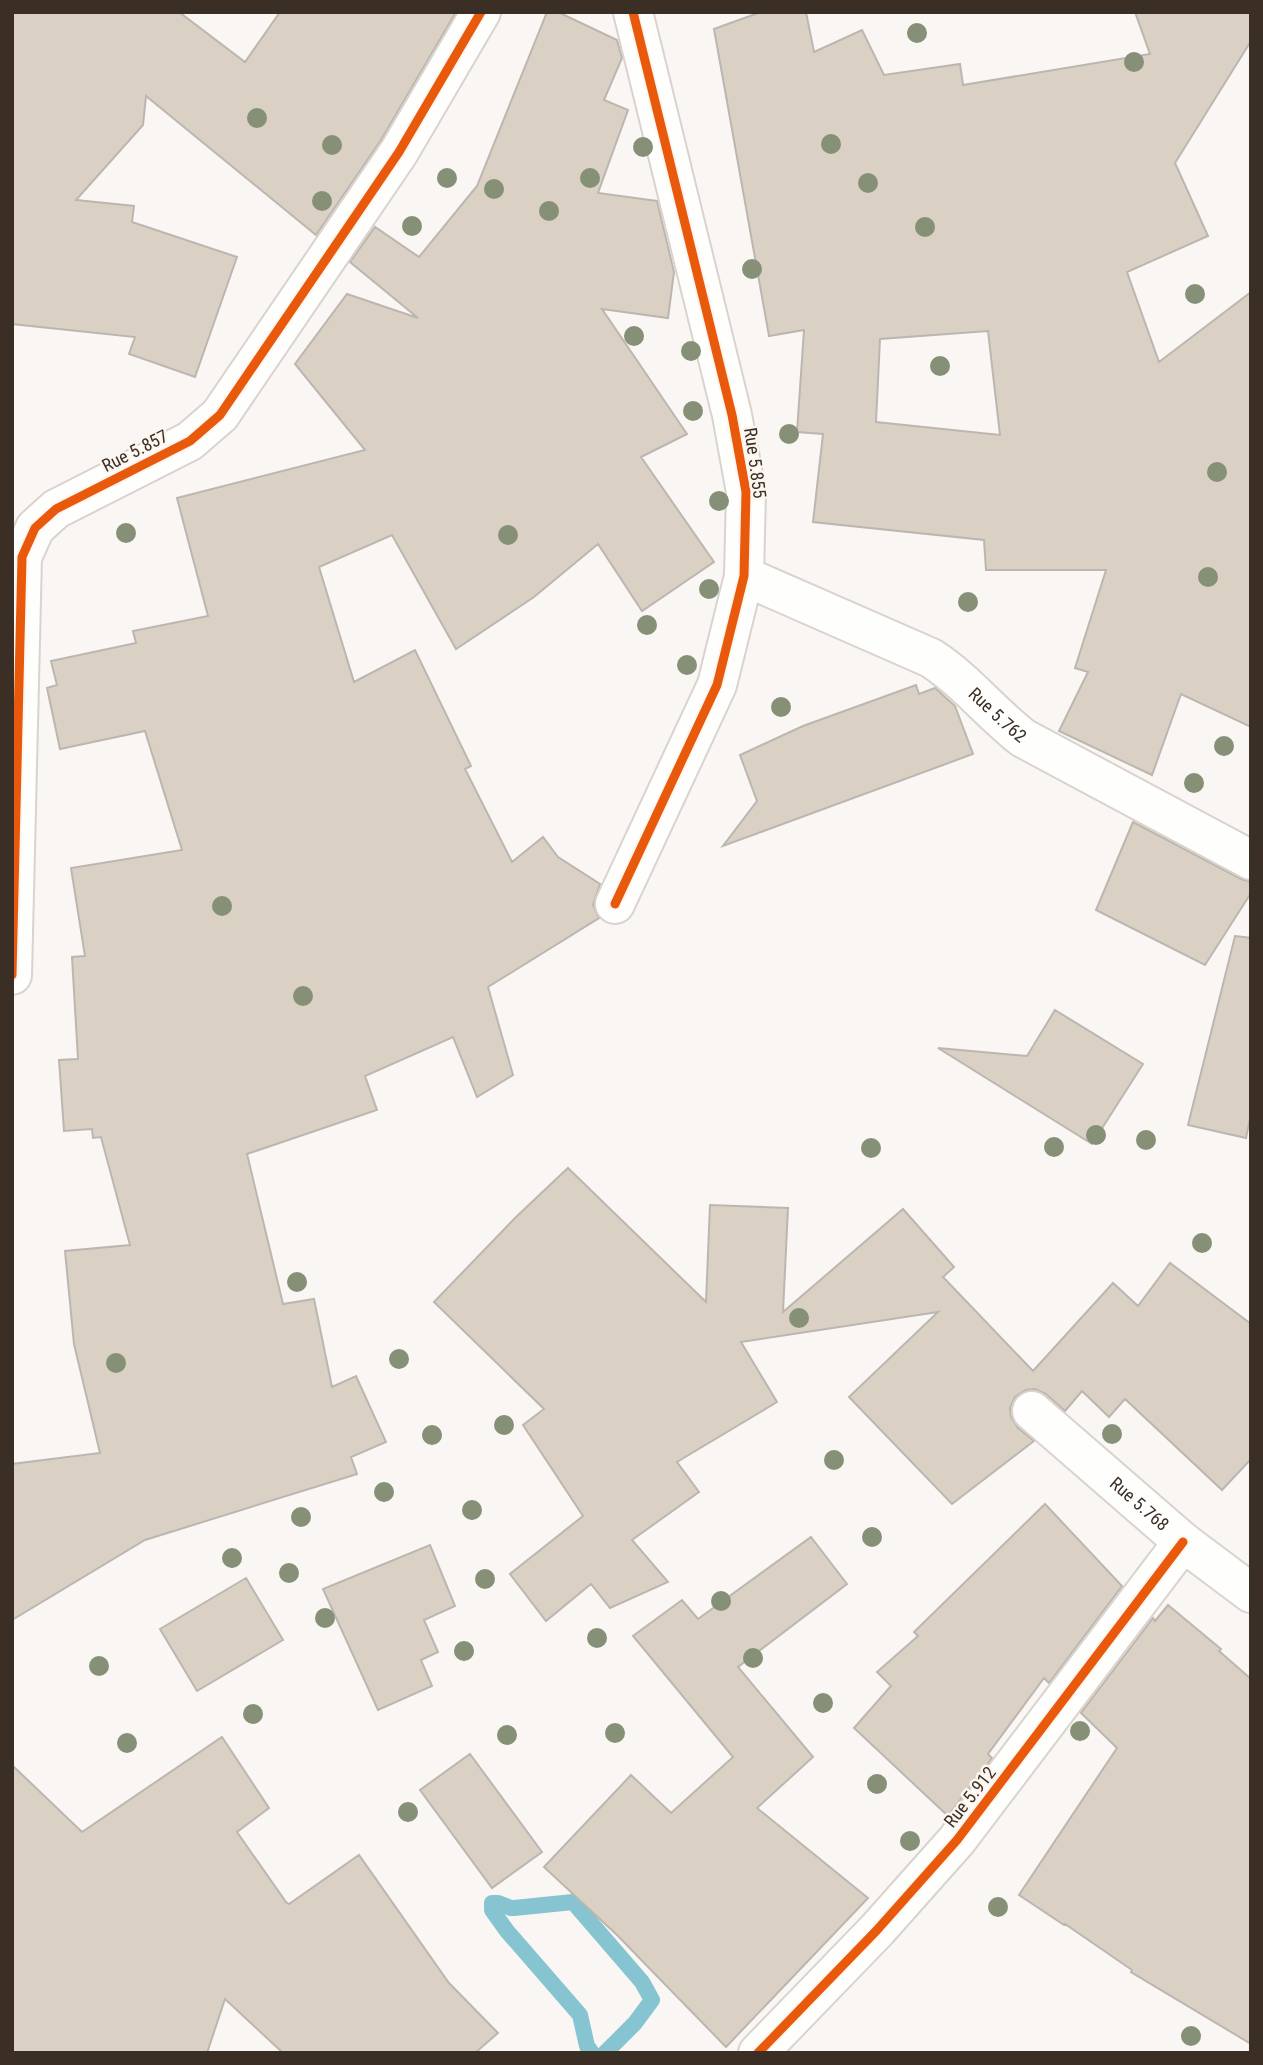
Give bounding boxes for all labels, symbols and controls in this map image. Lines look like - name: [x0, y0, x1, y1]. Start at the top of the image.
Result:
- street label: Rue 5.857: [98, 425, 171, 476]
- street label: Rue 5.855: [740, 426, 771, 500]
- street label: Rue 5.762: [965, 683, 1031, 747]
- street label: Rue 5.768: [1106, 1472, 1173, 1535]
- street label: Rue 5.912: [939, 1762, 1000, 1831]

